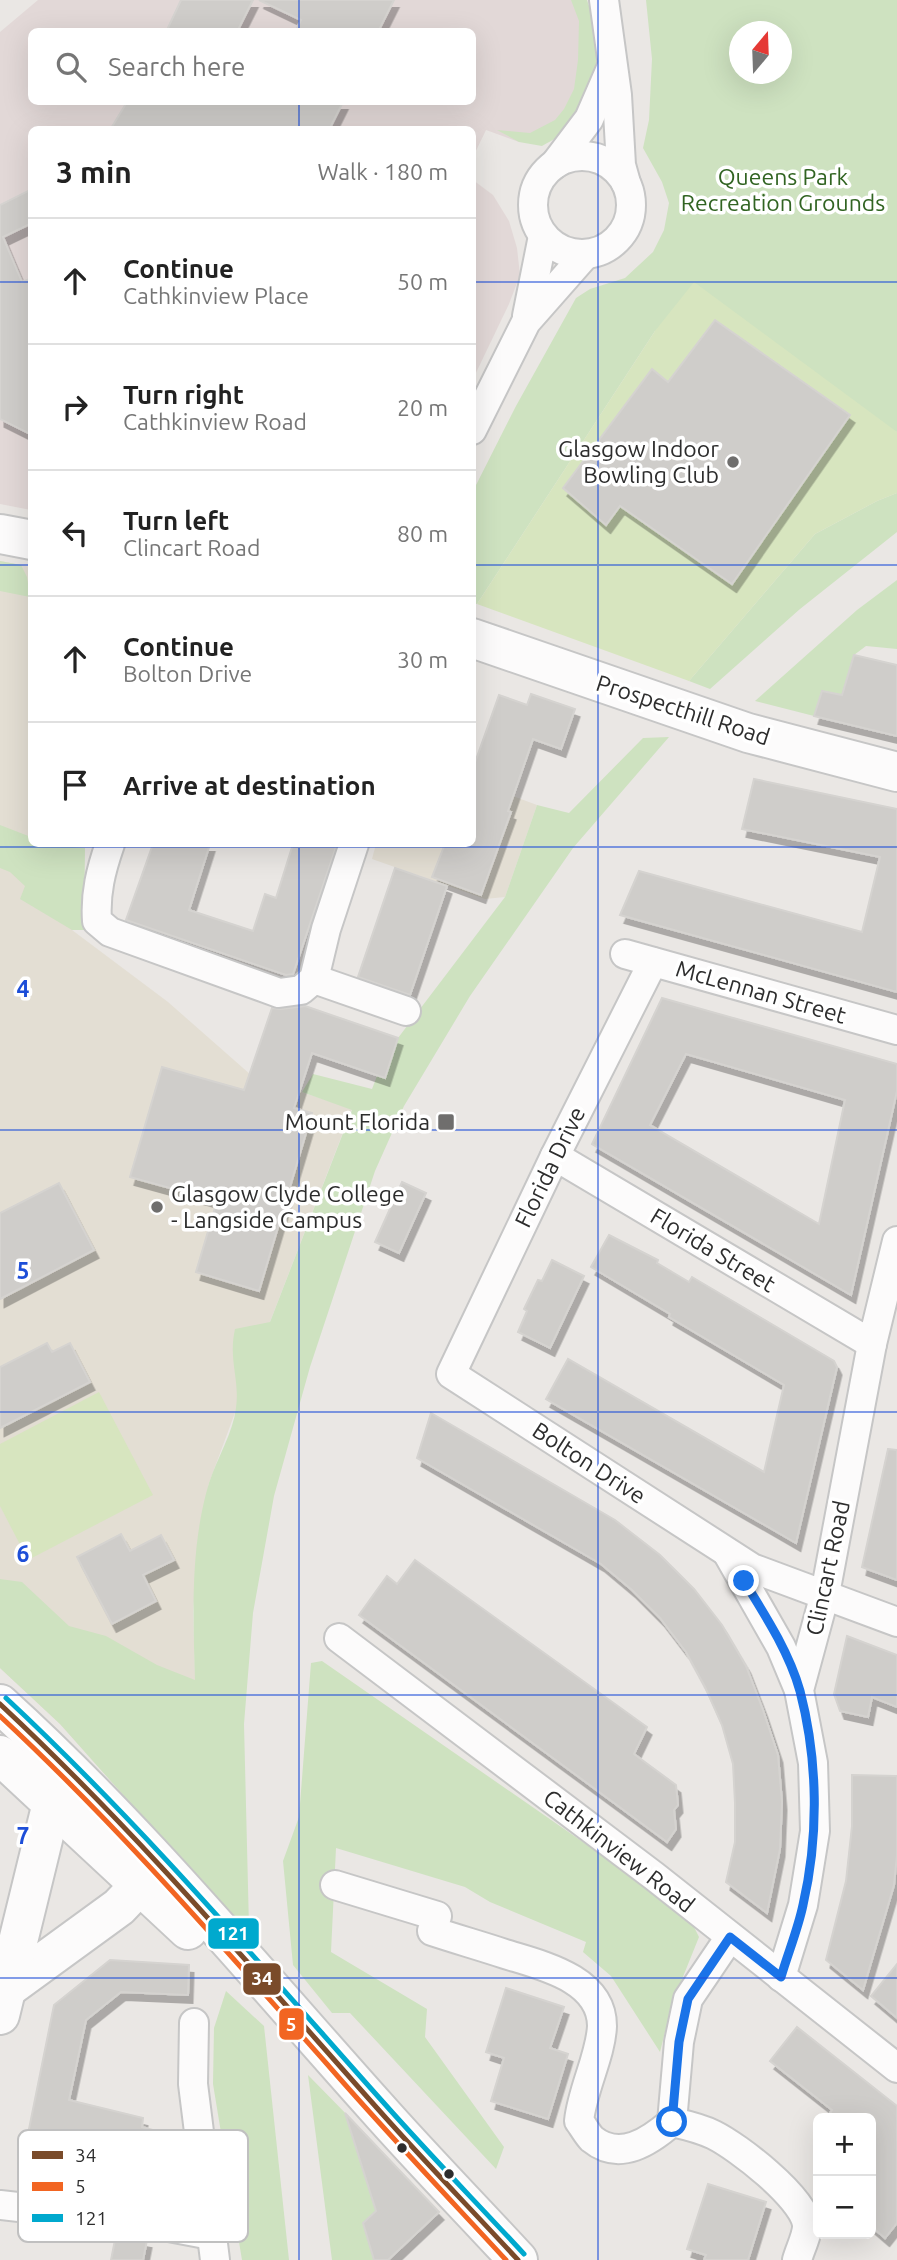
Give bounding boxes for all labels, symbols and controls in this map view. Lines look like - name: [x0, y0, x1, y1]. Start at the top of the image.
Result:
- north arrow: [729, 21, 792, 84]
- search box: [28, 28, 476, 105]
- icon: search: [52, 48, 90, 86]
- text: Search here: [108, 52, 245, 81]
- text: 3 min: [56, 155, 132, 189]
- text: Walk · 180 m: [317, 159, 448, 184]
- park label: Queens Park Recreation Grounds: [681, 164, 885, 215]
- text: Continue: [123, 254, 234, 283]
- icon: ahead: [56, 262, 94, 300]
- text: 50 m: [397, 269, 448, 294]
- text: Cathkinview Place: [123, 283, 309, 308]
- text: Turn right: [123, 380, 244, 409]
- icon: right: [56, 388, 94, 426]
- text: 20 m: [397, 395, 448, 420]
- text: Cathkinview Road: [123, 409, 307, 434]
- place label: Glasgow Indoor Bowling Club: [558, 436, 719, 487]
- marker: Glasgow Indoor Bowling Club: [725, 454, 741, 470]
- text: Turn left: [123, 506, 229, 535]
- icon: left: [56, 514, 94, 552]
- text: 80 m: [397, 521, 448, 546]
- text: Clincart Road: [123, 535, 260, 560]
- text: Continue: [123, 632, 234, 661]
- icon: ahead: [56, 640, 94, 678]
- text: 30 m: [397, 647, 448, 672]
- text: Bolton Drive: [123, 661, 252, 686]
- street label: Prospecthill Road: [593, 670, 773, 749]
- icon: arrive: [56, 766, 94, 804]
- text: Arrive at destination: [123, 771, 376, 800]
- street label: McLennan Street: [673, 955, 849, 1028]
- text: 4: [17, 976, 30, 1001]
- street label: Florida Drive: [510, 1103, 589, 1231]
- place label: Mount Florida: [285, 1109, 430, 1134]
- marker: Mount Florida: [436, 1112, 456, 1132]
- place label: Glasgow Clyde College - Langside Campus: [171, 1181, 405, 1232]
- marker: Glasgow Clyde College - Langside Campus: [149, 1199, 165, 1215]
- street label: Florida Street: [647, 1203, 780, 1297]
- text: 5: [17, 1258, 29, 1283]
- street label: Bolton Drive: [528, 1417, 650, 1508]
- street label: Clincart Road: [801, 1498, 854, 1638]
- text: 6: [17, 1541, 30, 1566]
- route end: [728, 1565, 759, 1596]
- street label: Cathkinview Road: [539, 1784, 700, 1917]
- text: 7: [17, 1823, 29, 1848]
- line badge: 121: [207, 1917, 260, 1950]
- text: 121: [217, 1922, 249, 1944]
- line badge: 34: [242, 1962, 282, 1996]
- text: 34: [251, 1967, 273, 1989]
- line badge: 5: [278, 2007, 305, 2041]
- text: 5: [286, 2013, 296, 2035]
- route start: [656, 2106, 687, 2137]
- map controls: [813, 2113, 876, 2239]
- button: +: [813, 2113, 876, 2176]
- legend: [18, 2130, 248, 2242]
- unlabelled marker: [395, 2141, 409, 2155]
- text: 34: [75, 2144, 96, 2166]
- unlabelled marker: [442, 2167, 456, 2181]
- text: 5: [75, 2175, 86, 2197]
- button: −: [813, 2176, 876, 2239]
- text: 121: [75, 2207, 107, 2229]

